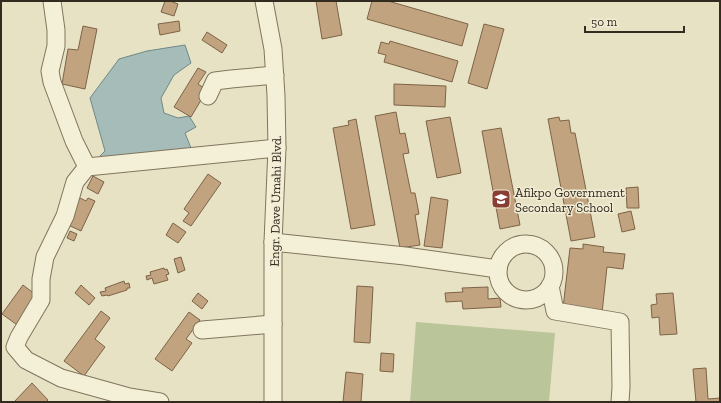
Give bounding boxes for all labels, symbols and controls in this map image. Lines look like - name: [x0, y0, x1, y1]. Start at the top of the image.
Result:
- scale bar: [585, 8, 684, 34]
- text: 50 m: [591, 15, 618, 29]
- street label: Engr. Dave Umahi Blvd.: [267, 135, 284, 267]
- place label: Afikpo Government Secondary School: [515, 185, 625, 215]
- school or university icon: Afikpo Government Secondary School: [490, 188, 512, 210]

